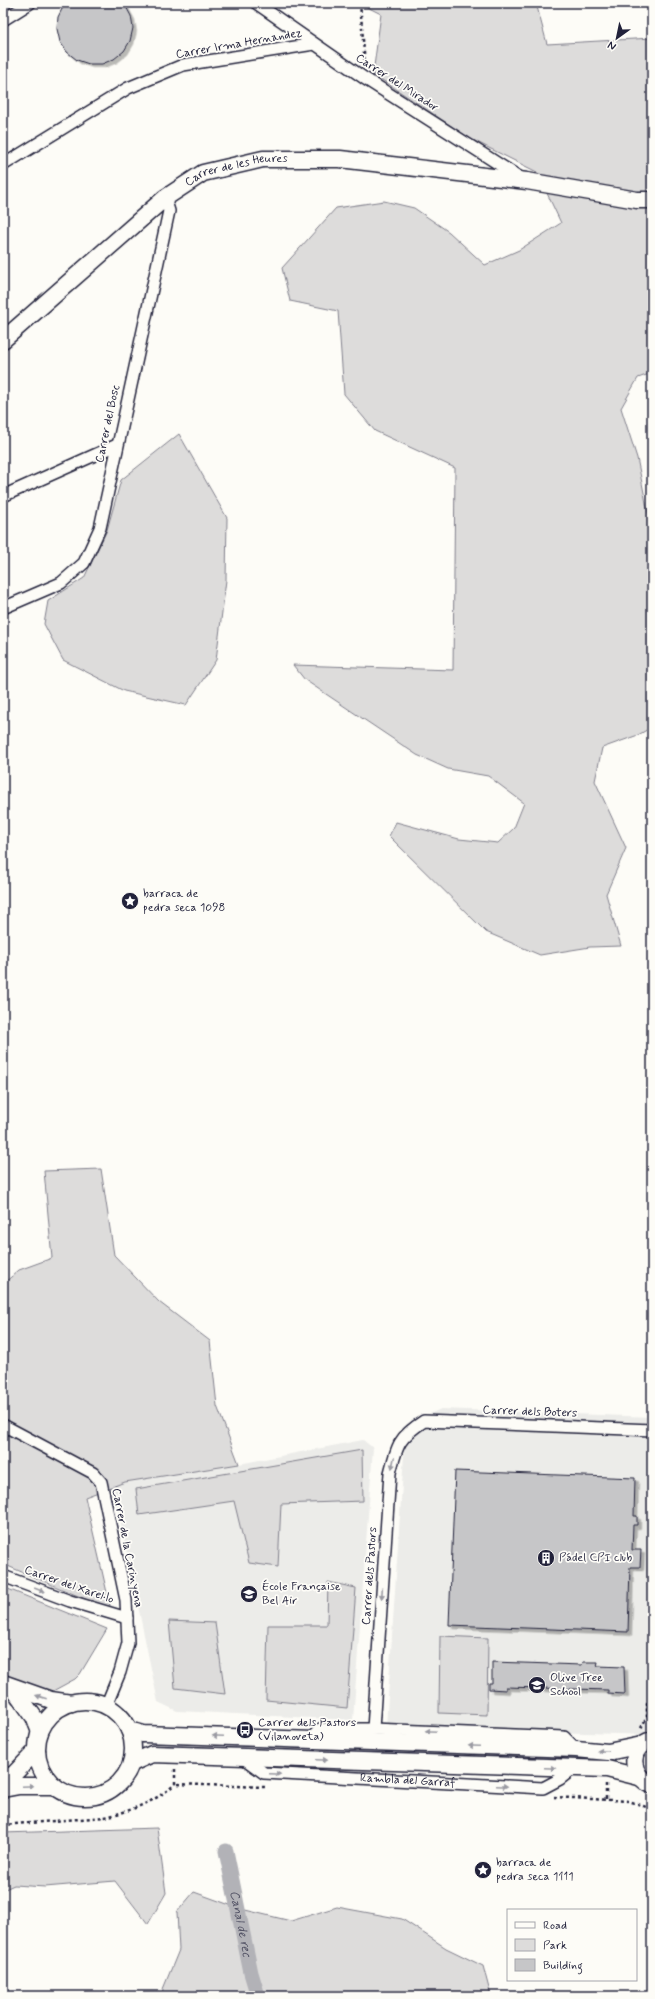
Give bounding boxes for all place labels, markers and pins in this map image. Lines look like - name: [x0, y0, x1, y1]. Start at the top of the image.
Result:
- place label: barraca de pedra seca 1098: [143, 886, 225, 916]
- place icon: barraca de pedra seca 1098: [120, 891, 140, 911]
- building icon: Pádel CPI club: [536, 1548, 556, 1568]
- place label: Pádel CPI club: [559, 1550, 632, 1566]
- place label: École Française Bel Air: [262, 1579, 341, 1609]
- school or university icon: École Française Bel Air: [239, 1584, 259, 1604]
- place label: Olive Tree School: [550, 1670, 603, 1700]
- school or university icon: Olive Tree School: [527, 1675, 547, 1695]
- place label: Carrer dels Pastors (Vilanoveta): [258, 1715, 356, 1745]
- bus stop icon: Carrer dels Pastors (Vilanoveta): [235, 1720, 255, 1740]
- place label: barraca de pedra seca 1111: [496, 1855, 574, 1885]
- place icon: barraca de pedra seca 1111: [473, 1860, 493, 1880]

